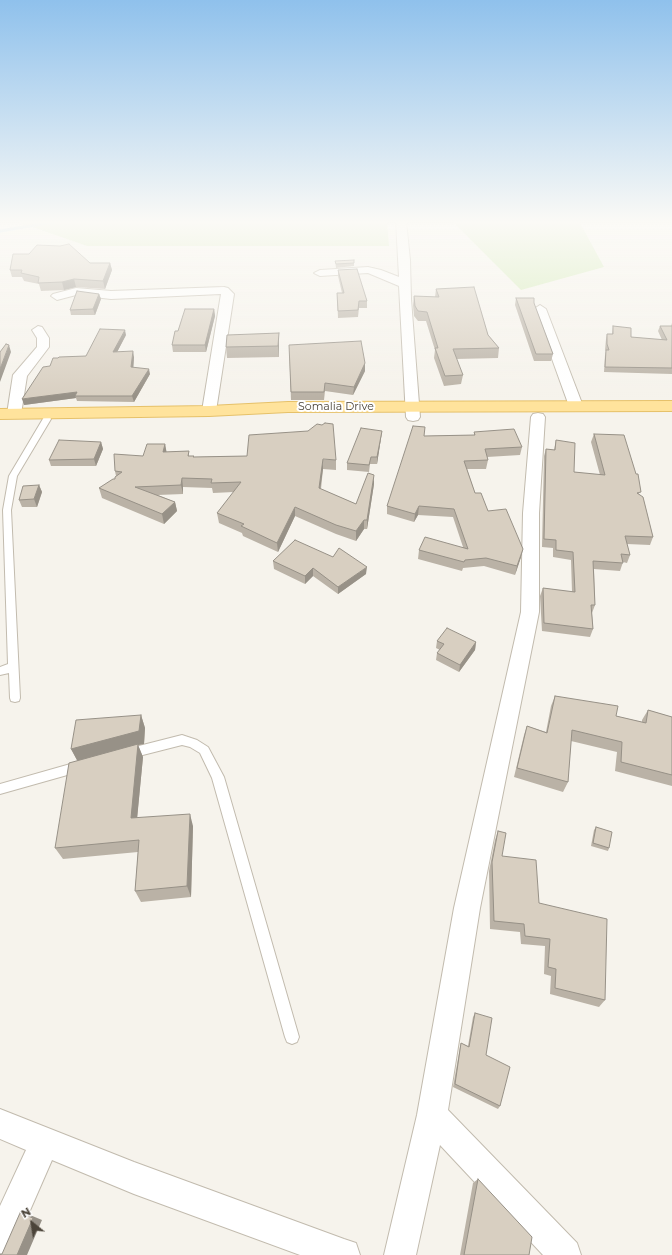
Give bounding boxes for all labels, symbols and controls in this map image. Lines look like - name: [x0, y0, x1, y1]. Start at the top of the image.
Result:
- street label: Somalia Drive: [298, 400, 374, 414]
- north arrow: [12, 1203, 52, 1243]
- text: N: [19, 1204, 33, 1221]

